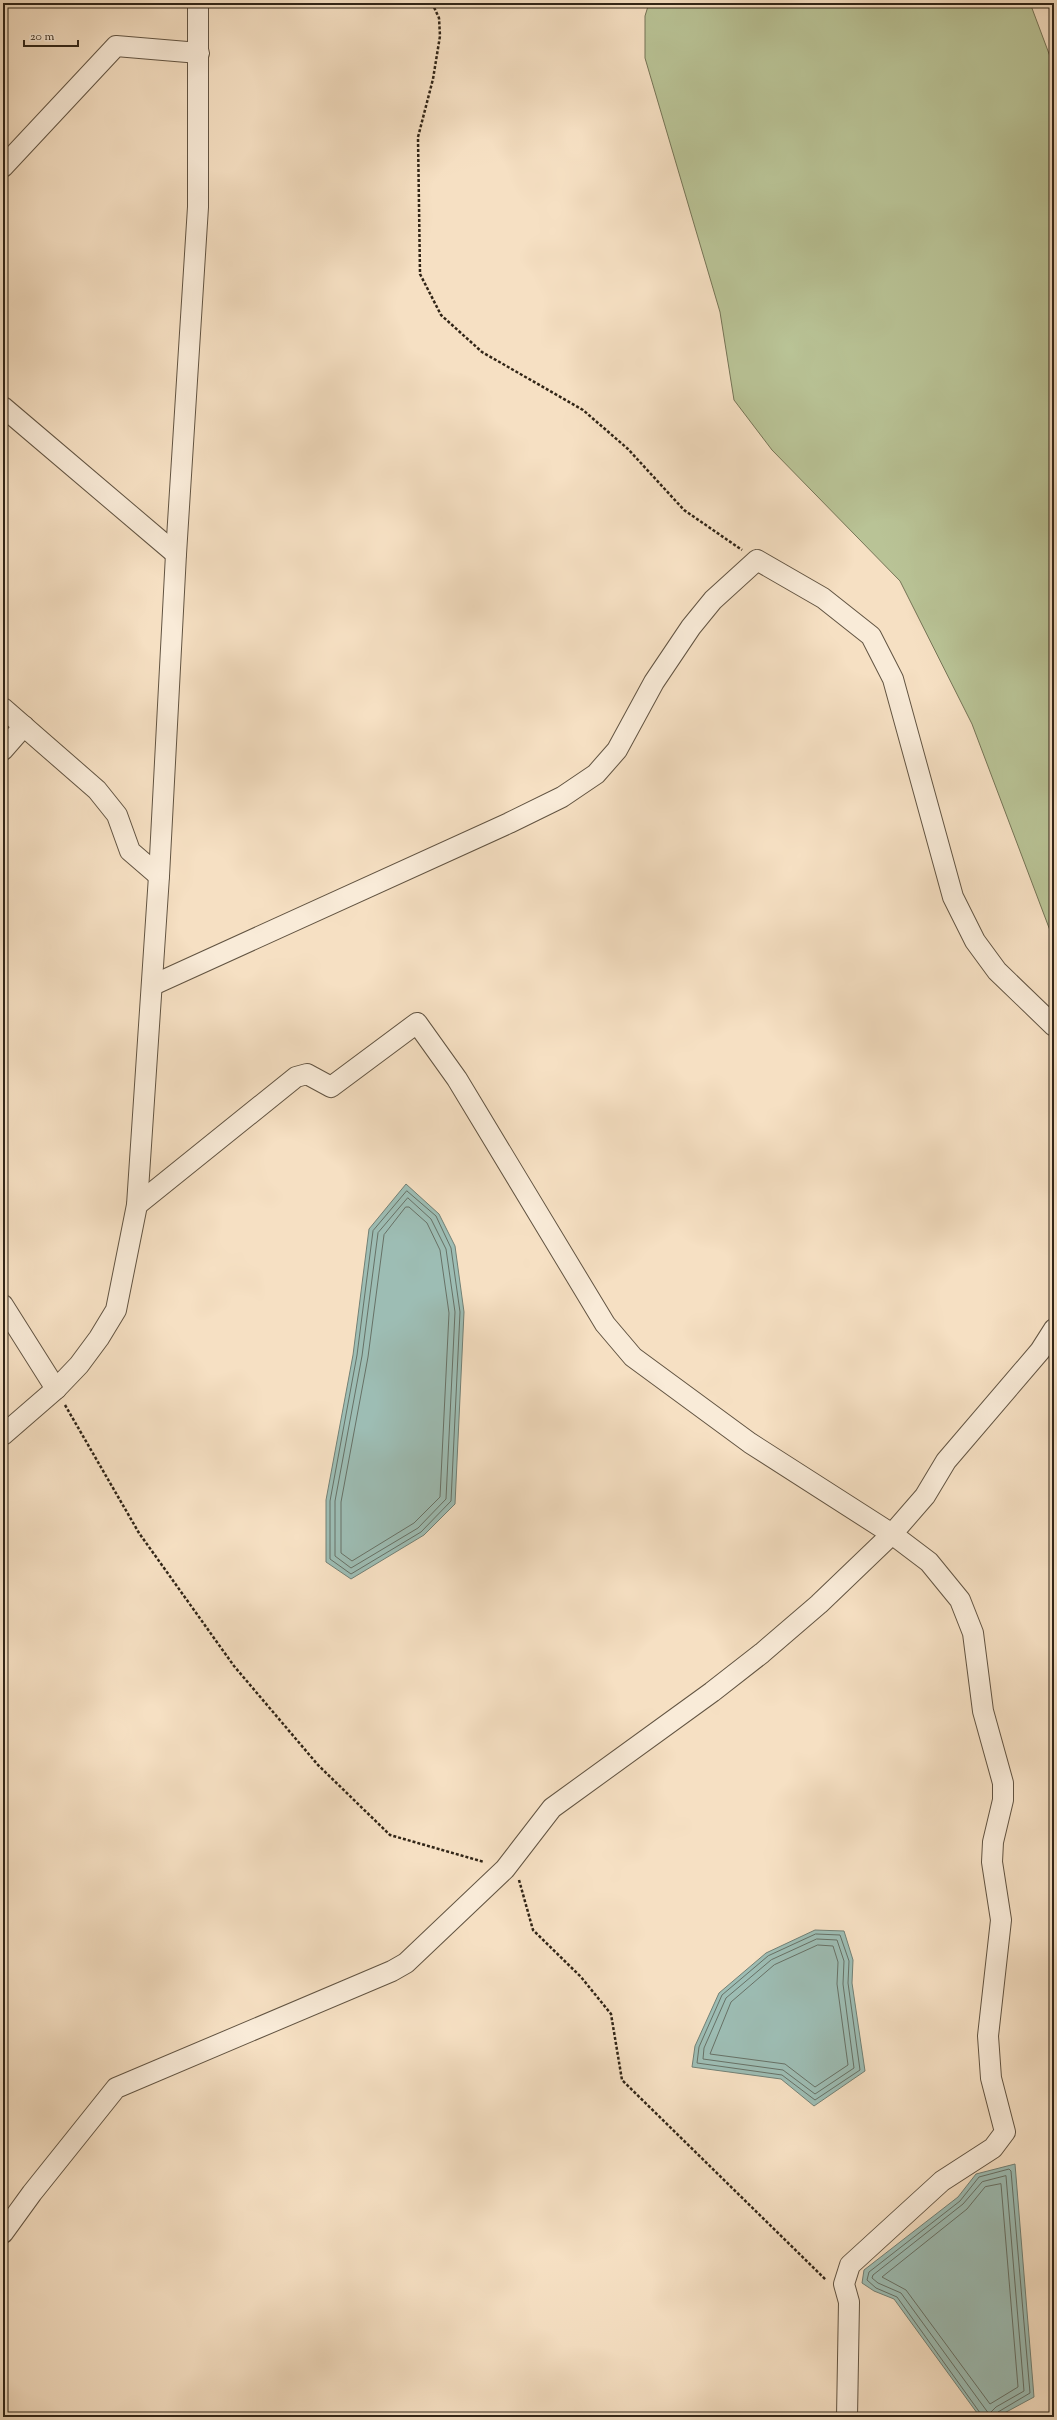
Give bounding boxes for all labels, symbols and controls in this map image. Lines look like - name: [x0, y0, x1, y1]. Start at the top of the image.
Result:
- scale bar: [24, 22, 78, 48]
- text: 20 m: [30, 28, 55, 46]

